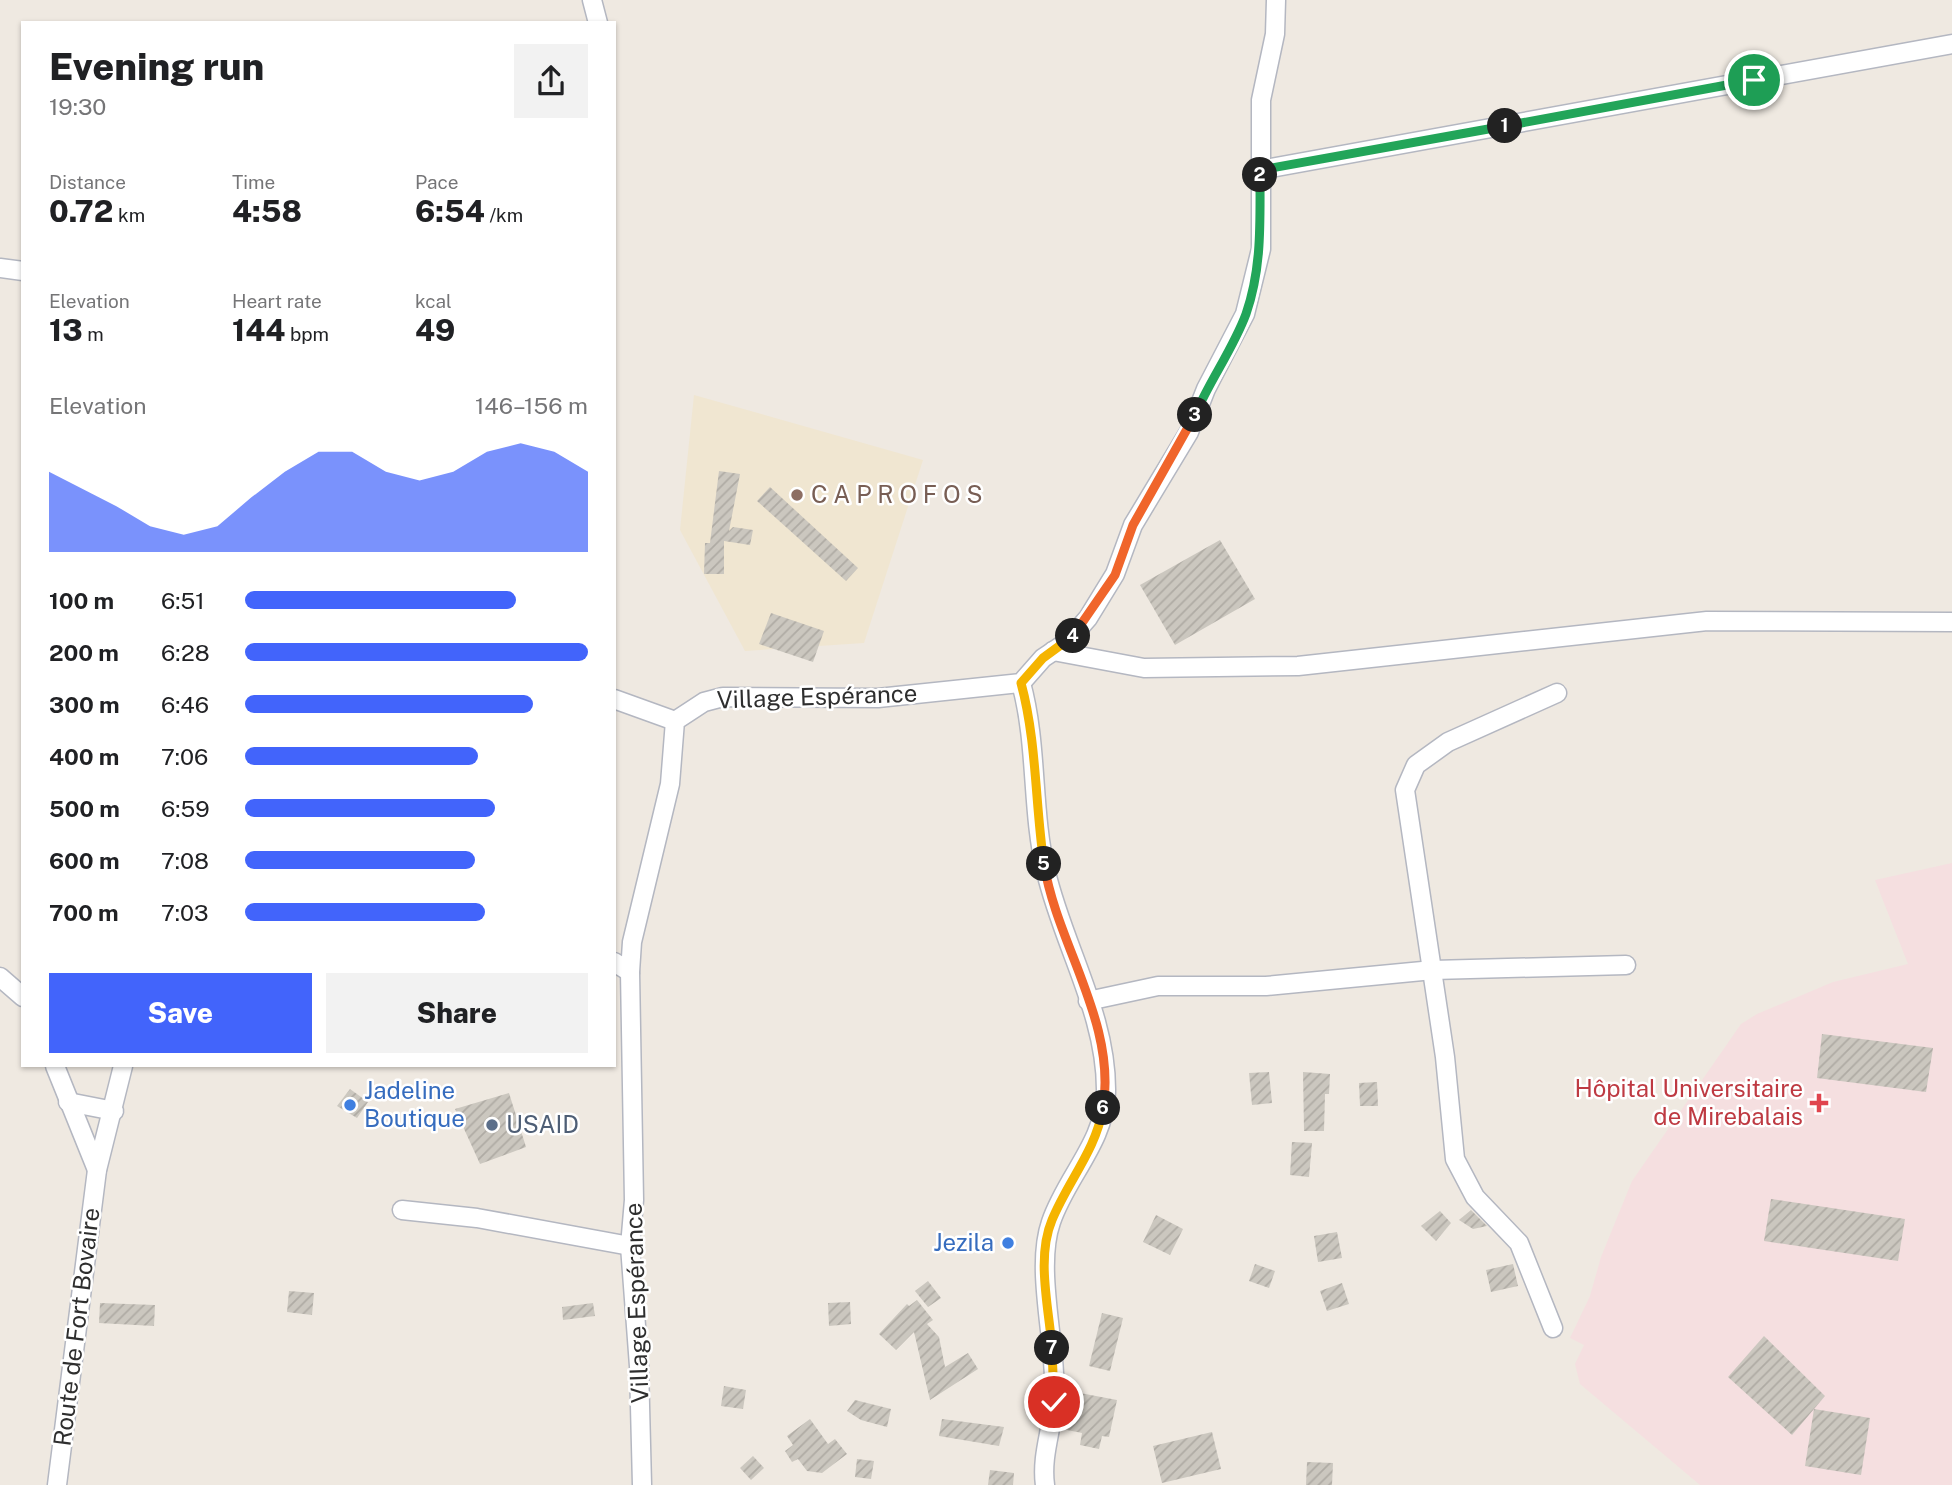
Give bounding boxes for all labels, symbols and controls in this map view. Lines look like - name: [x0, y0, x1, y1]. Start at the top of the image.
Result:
- text: Evening run: [49, 44, 264, 89]
- button: share: [514, 44, 588, 118]
- pin: [1724, 50, 1784, 110]
- icon: arrive: [1735, 61, 1773, 99]
- text: 19:30: [49, 93, 106, 120]
- pin: 1: [1488, 108, 1522, 144]
- text: 1: [1500, 114, 1509, 136]
- pin: 2: [1242, 158, 1278, 192]
- text: 2: [1253, 163, 1266, 185]
- text: Distance: [49, 171, 126, 193]
- text: Time: [232, 171, 275, 193]
- text: Pace: [415, 171, 458, 193]
- text: 0.72: [49, 193, 113, 229]
- text: 4:58: [232, 193, 302, 229]
- text: 6:54: [415, 193, 485, 229]
- text: km: [113, 204, 145, 226]
- text: /km: [485, 204, 523, 226]
- text: Elevation: [49, 290, 130, 312]
- text: Heart rate: [232, 290, 322, 312]
- text: kcal: [415, 290, 452, 312]
- text: 13: [49, 312, 83, 348]
- text: 144: [232, 312, 285, 348]
- text: 49: [415, 312, 455, 348]
- text: m: [83, 323, 104, 345]
- text: bpm: [285, 323, 329, 345]
- text: Elevation: [49, 392, 147, 419]
- text: 146–156 m: [475, 392, 588, 419]
- pin: 3: [1178, 398, 1212, 432]
- text: 3: [1188, 403, 1201, 425]
- place label: C A P R O F O S: [811, 480, 982, 508]
- marker: C A P R O F O S: [789, 487, 805, 503]
- text: 100 m: [49, 587, 114, 614]
- text: 6:51: [161, 587, 205, 614]
- pin: 4: [1056, 618, 1090, 654]
- text: 4: [1066, 624, 1079, 646]
- text: 200 m: [49, 639, 119, 666]
- text: 6:28: [161, 639, 210, 666]
- street label: Village Espérance: [716, 679, 918, 713]
- text: 300 m: [49, 691, 120, 718]
- text: 6:46: [161, 691, 209, 718]
- text: 400 m: [49, 743, 119, 770]
- text: 7:06: [161, 743, 208, 770]
- text: 500 m: [49, 795, 120, 822]
- text: 6:59: [161, 795, 210, 822]
- pin: 5: [1026, 846, 1062, 882]
- text: 600 m: [49, 847, 119, 874]
- text: 7:08: [161, 847, 209, 874]
- text: 5: [1037, 852, 1050, 874]
- text: 700 m: [49, 899, 119, 926]
- text: 7:03: [161, 899, 208, 926]
- button: Save: [49, 973, 312, 1053]
- button: Share: [326, 973, 588, 1053]
- place label: Hôpital Universitaire de Mirebalais: [1574, 1074, 1803, 1130]
- place label: Jadeline Boutique: [364, 1076, 465, 1132]
- pin: 6: [1086, 1090, 1120, 1126]
- marker: Hôpital Universitaire de Mirebalais: [1809, 1093, 1829, 1113]
- text: 6: [1096, 1096, 1109, 1118]
- marker: Jadeline Boutique: [342, 1097, 358, 1113]
- place label: USAID: [506, 1110, 579, 1138]
- marker: USAID: [484, 1117, 500, 1133]
- street label: Village Espérance: [619, 1202, 653, 1404]
- street label: Route de Fort Bovaire: [47, 1206, 105, 1448]
- place label: Jezila: [933, 1228, 994, 1256]
- marker: Jezila: [1000, 1235, 1016, 1251]
- pin: 7: [1034, 1330, 1070, 1366]
- text: 7: [1046, 1336, 1057, 1358]
- pin: [1024, 1372, 1084, 1432]
- icon: check: [1035, 1383, 1073, 1421]

